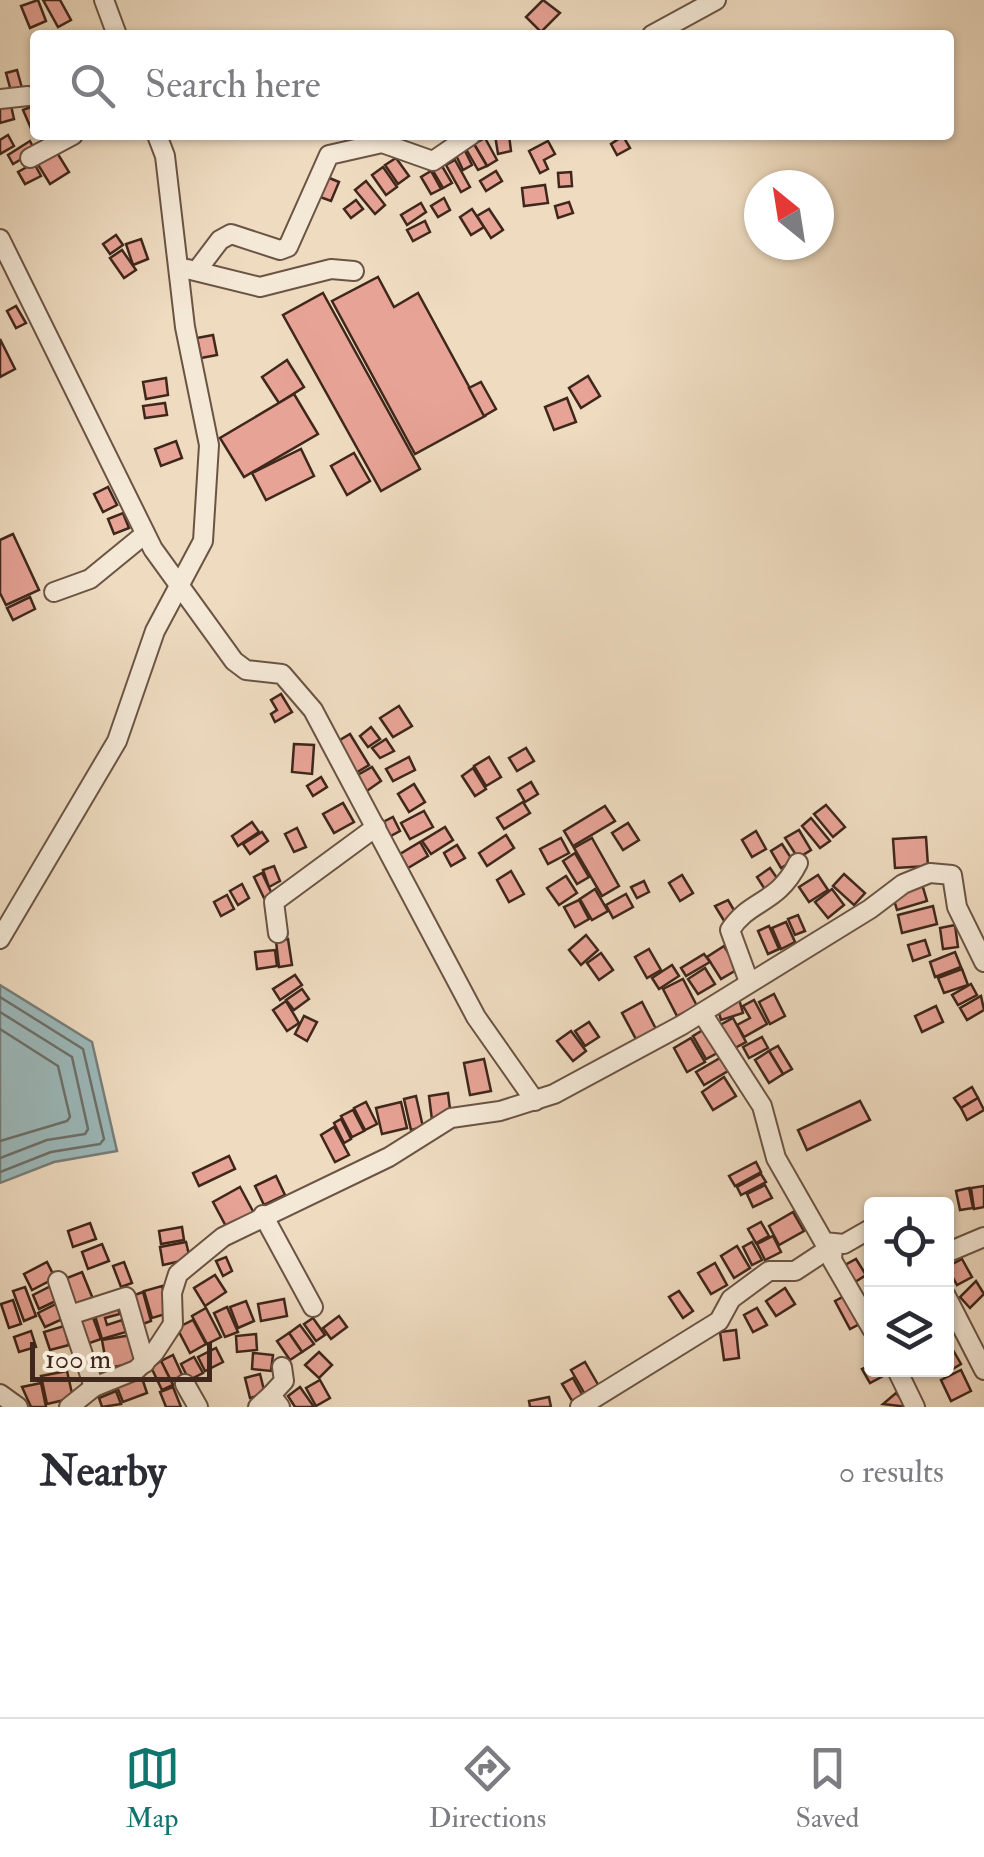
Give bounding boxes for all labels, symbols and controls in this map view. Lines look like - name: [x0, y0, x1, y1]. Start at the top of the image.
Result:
- search box: [30, 30, 954, 140]
- icon: search: [65, 58, 120, 113]
- text: Search here: [145, 61, 321, 109]
- north arrow: [744, 170, 834, 260]
- map controls: [864, 1197, 954, 1377]
- button: locate: [864, 1197, 954, 1287]
- button: layers: [864, 1287, 954, 1377]
- scale bar: [30, 1337, 212, 1382]
- text: 100 m: [45, 1342, 111, 1377]
- text: Nearby: [40, 1446, 166, 1498]
- text: 0 results: [839, 1452, 944, 1492]
- tab: Map: [125, 1741, 180, 1836]
- tab: Directions: [429, 1741, 546, 1836]
- tab: Saved: [795, 1741, 859, 1836]

